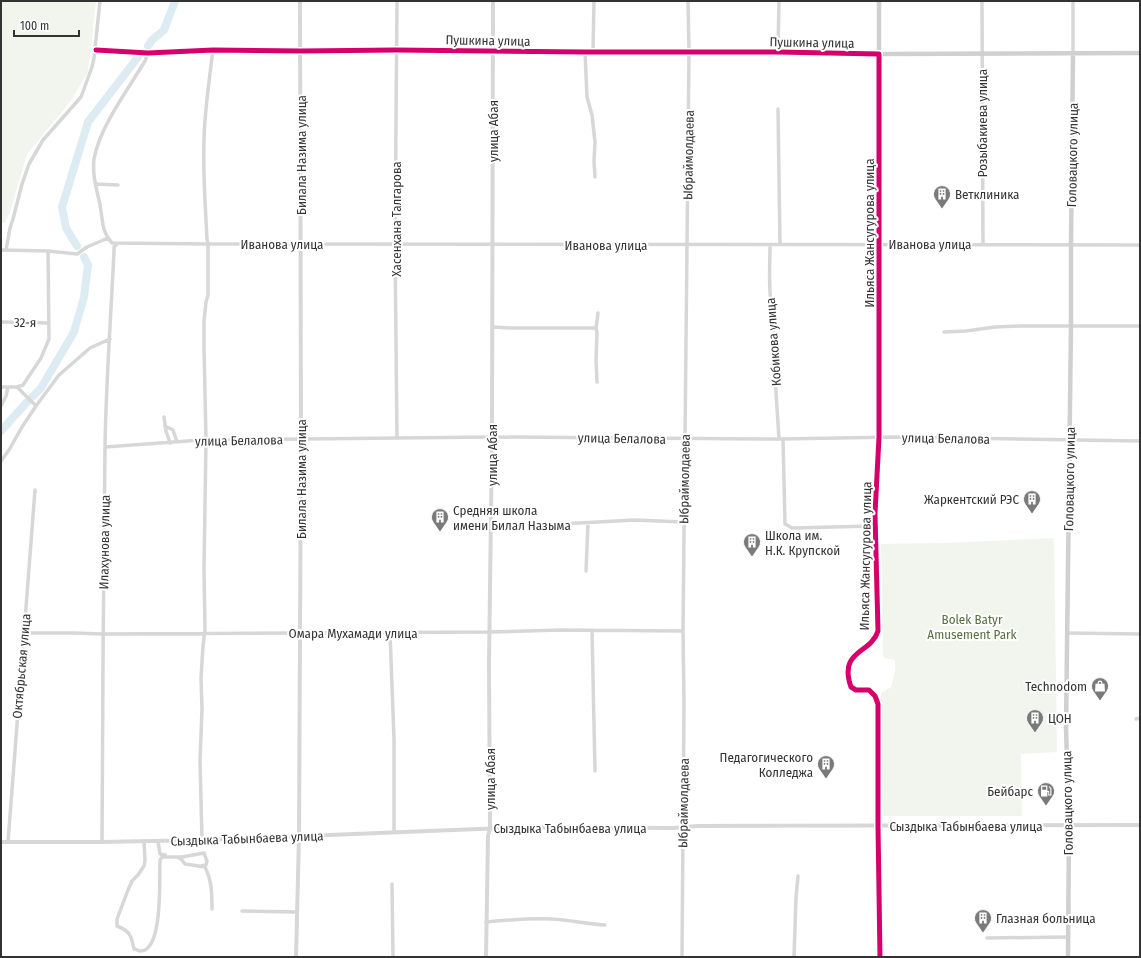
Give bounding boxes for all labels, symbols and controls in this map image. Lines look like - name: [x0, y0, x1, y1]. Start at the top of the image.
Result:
- scale bar: [14, 12, 79, 38]
- text: 100 m: [20, 19, 49, 33]
- street label: Пушкина улица: [445, 32, 531, 49]
- street label: Пушкина улица: [769, 34, 855, 51]
- street label: Розыбакиева улица: [975, 69, 990, 177]
- street label: Билала Назима улица: [294, 95, 309, 215]
- street label: улица Абая: [486, 100, 501, 162]
- street label: Головацкого улица: [1064, 103, 1081, 207]
- street label: Ыбраймолдаева: [680, 110, 697, 200]
- street label: Ильяса Жансугурова улица: [862, 158, 877, 308]
- street label: Хасенхана Талгарова: [389, 161, 404, 277]
- building icon: Ветклиника: [932, 184, 952, 209]
- place label: Ветклиника: [955, 187, 1019, 202]
- street label: Иванова улица: [241, 237, 323, 252]
- street label: Иванова улица: [889, 237, 971, 252]
- street label: Иванова улица: [565, 238, 647, 253]
- street label: Кобикова улица: [763, 297, 784, 387]
- street label: 32-я: [14, 315, 36, 330]
- street label: Билала Назима улица: [294, 419, 309, 539]
- street label: улица Абая: [485, 424, 500, 486]
- street label: Головацкого улица: [1061, 427, 1078, 531]
- street label: улица Белалова: [578, 430, 666, 447]
- street label: улица Белалова: [902, 430, 990, 447]
- street label: улица Белалова: [195, 432, 283, 449]
- street label: Ыбраймолдаева: [676, 434, 693, 524]
- street label: Ильяса Жансугурова улица: [857, 481, 874, 631]
- building icon: Жаркентский РЭС: [1022, 489, 1042, 514]
- place label: Жаркентский РЭС: [924, 492, 1019, 507]
- street label: Илахунова улица: [96, 495, 113, 589]
- place label: Средняя школа имени Билал Назыма: [453, 503, 571, 533]
- building icon: Средняя школа имени Билал Назыма: [430, 507, 450, 532]
- place label: Школа им. Н.К. Крупской: [765, 528, 840, 558]
- building icon: Школа им. Н.К. Крупской: [742, 532, 762, 557]
- park label: Bolek Batyr Amusement Park: [927, 612, 1018, 642]
- street label: Октябрьская улица: [9, 613, 34, 719]
- street label: Омара Мухамади улица: [289, 626, 418, 641]
- shop icon: Technodom: [1090, 676, 1110, 701]
- place label: Technodom: [1025, 679, 1087, 694]
- building icon: ЦОН: [1025, 708, 1045, 733]
- place label: ЦОН: [1048, 711, 1072, 726]
- street label: улица Абая: [483, 748, 498, 810]
- place label: Педагогического Колледжа: [720, 750, 813, 780]
- street label: Головацкого улица: [1059, 751, 1076, 855]
- building icon: Педагогического Колледжа: [816, 754, 836, 779]
- street label: Ыбраймолдаева: [675, 758, 692, 848]
- fuel station icon: Бейбарс: [1036, 781, 1056, 806]
- place label: Бейбарс: [987, 784, 1033, 799]
- street label: Сыздыка Табынбаева улица: [889, 819, 1043, 834]
- street label: Сыздыка Табынбаева улица: [493, 821, 647, 836]
- street label: Сыздыка Табынбаева улица: [170, 828, 324, 849]
- building icon: Глазная больница: [973, 908, 993, 933]
- place label: Глазная больница: [996, 911, 1096, 926]

